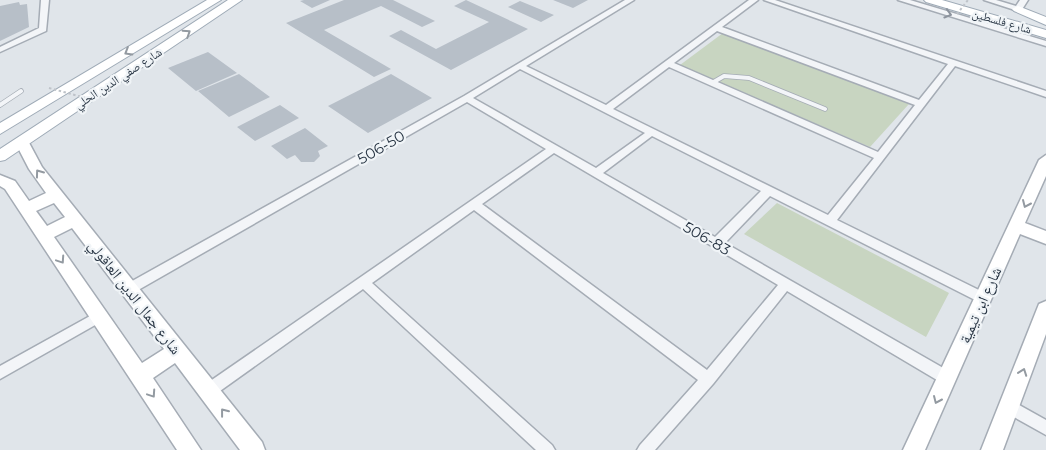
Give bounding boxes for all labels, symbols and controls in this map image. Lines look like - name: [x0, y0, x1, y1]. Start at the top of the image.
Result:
- street label: شارع فلسطين: [970, 5, 1033, 38]
- one-way arrow: [944, 9, 952, 19]
- one-way arrow: [181, 30, 191, 39]
- street label: شارع صفي الدين الحلي: [71, 44, 166, 114]
- one-way arrow: [124, 45, 133, 55]
- street label: 506-50: [354, 126, 408, 168]
- one-way arrow: [35, 169, 45, 178]
- one-way arrow: [1021, 199, 1032, 208]
- street label: 506-83: [680, 217, 734, 259]
- street label: شارع جمال الدين العاقولي: [82, 236, 186, 360]
- one-way arrow: [54, 255, 64, 264]
- street label: شارع ابن تيمية: [955, 264, 1006, 347]
- one-way arrow: [1017, 368, 1027, 377]
- one-way arrow: [146, 388, 155, 398]
- one-way arrow: [932, 395, 943, 404]
- one-way arrow: [221, 408, 230, 417]

